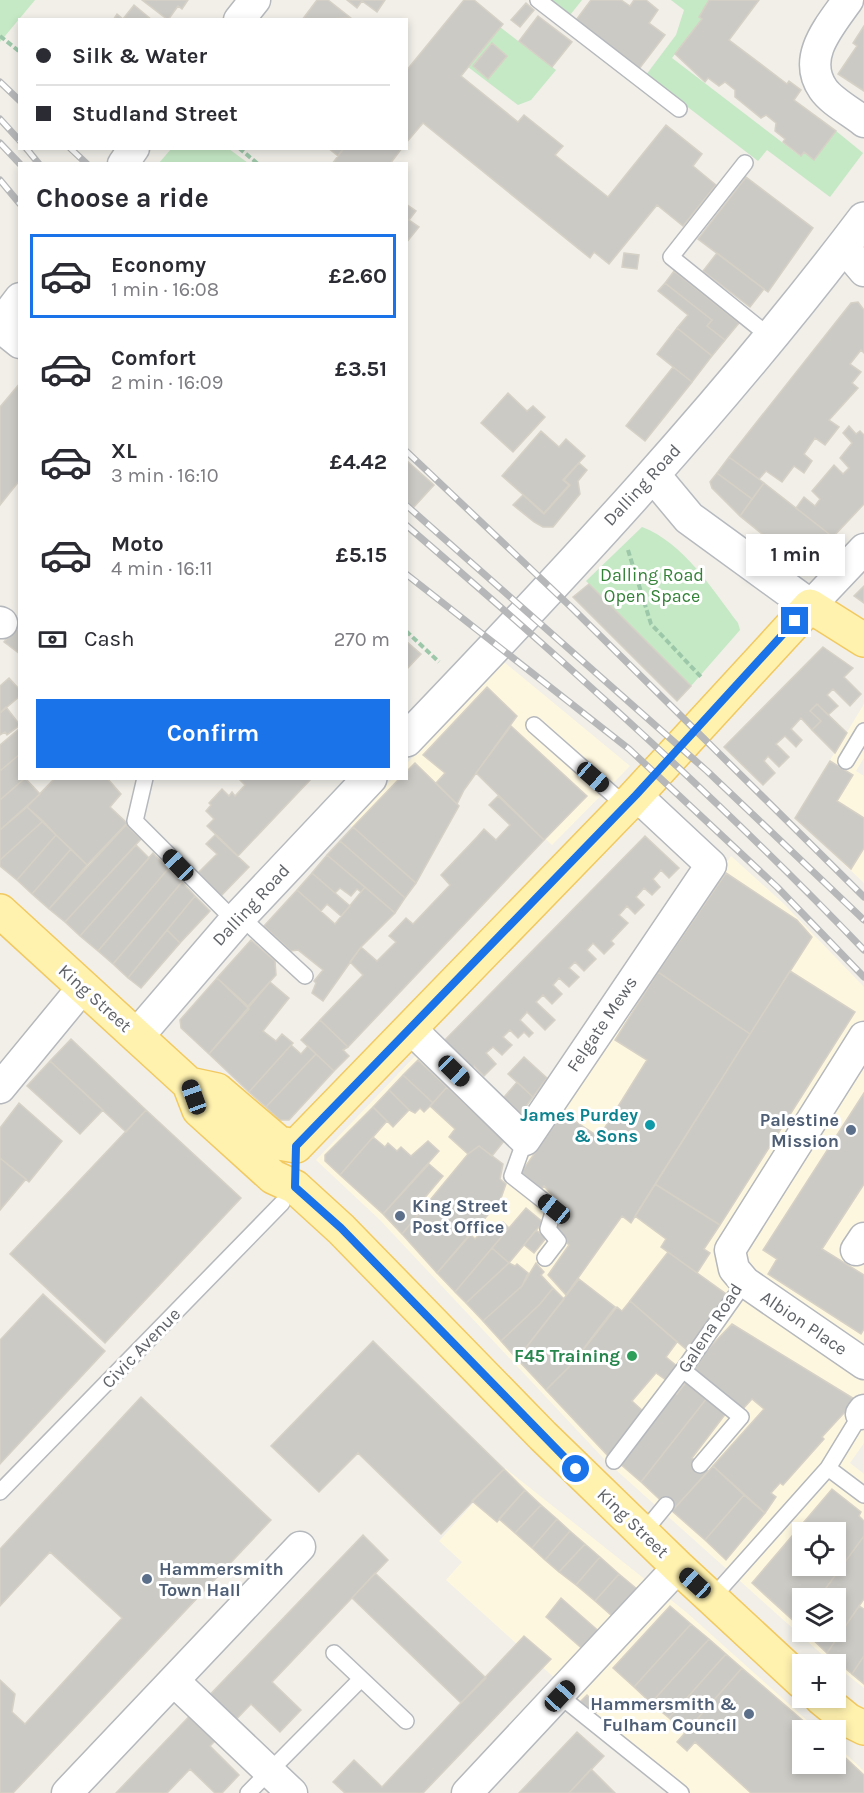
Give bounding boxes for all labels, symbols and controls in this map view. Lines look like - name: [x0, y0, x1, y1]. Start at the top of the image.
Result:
- text: Silk & Water: [72, 43, 207, 69]
- text: Studland Street: [72, 101, 238, 127]
- text: Choose a ride: [36, 182, 209, 214]
- icon: car: [39, 249, 93, 303]
- text: Economy: [111, 252, 206, 278]
- text: £2.60: [328, 263, 387, 289]
- text: 1 min · 16:08: [111, 278, 219, 301]
- icon: car: [39, 342, 93, 396]
- text: Comfort: [111, 345, 196, 371]
- text: £3.51: [335, 356, 387, 382]
- text: 2 min · 16:09: [111, 371, 223, 394]
- icon: car: [39, 435, 93, 489]
- text: XL: [111, 438, 137, 464]
- street label: Dalling Road: [599, 439, 685, 531]
- text: £4.42: [330, 449, 387, 475]
- text: 3 min · 16:10: [111, 464, 219, 487]
- icon: car: [39, 528, 93, 582]
- text: Moto: [111, 531, 164, 557]
- callout: 1 min: [746, 534, 844, 576]
- text: £5.15: [336, 542, 387, 568]
- text: 1 min: [770, 543, 821, 566]
- text: 4 min · 16:11: [111, 557, 213, 580]
- park label: Dalling Road Open Space: [600, 564, 704, 607]
- route end: [781, 607, 808, 634]
- icon: cash: [36, 623, 69, 656]
- text: Cash: [84, 626, 134, 652]
- text: 270 m: [334, 628, 390, 651]
- button: Confirm: [36, 699, 390, 768]
- car: [574, 758, 612, 796]
- car: [159, 846, 197, 884]
- street label: Dalling Road: [208, 859, 294, 951]
- street label: King Street: [54, 959, 136, 1037]
- street label: Felgate Mews: [562, 972, 642, 1076]
- car: [435, 1052, 473, 1090]
- car: [179, 1077, 209, 1117]
- place label: James Purdey & Sons: [520, 1104, 638, 1147]
- place label: Palestine Mission: [760, 1109, 839, 1152]
- marker: James Purdey & Sons: [643, 1118, 657, 1132]
- marker: Palestine Mission: [844, 1123, 858, 1137]
- car: [534, 1191, 574, 1227]
- place label: King Street Post Office: [412, 1195, 508, 1238]
- marker: King Street Post Office: [393, 1209, 407, 1223]
- street label: Galena Road: [673, 1279, 747, 1377]
- street label: Albion Place: [756, 1286, 852, 1360]
- street label: Civic Avenue: [97, 1303, 185, 1393]
- place label: F45 Training: [514, 1345, 621, 1367]
- marker: F45 Training: [625, 1349, 639, 1363]
- route start: [562, 1455, 589, 1482]
- street label: King Street: [593, 1483, 674, 1563]
- map controls: [792, 1522, 846, 1774]
- button: locate: [792, 1522, 846, 1576]
- place label: Hammersmith Town Hall: [159, 1558, 284, 1601]
- car: [676, 1564, 714, 1602]
- marker: Hammersmith Town Hall: [140, 1572, 154, 1586]
- button: layers: [792, 1588, 846, 1642]
- button: +: [792, 1654, 846, 1708]
- car: [541, 1677, 579, 1715]
- place label: Hammersmith & Fulham Council: [590, 1693, 737, 1736]
- marker: Hammersmith & Fulham Council: [742, 1707, 756, 1721]
- button: −: [792, 1720, 846, 1774]

